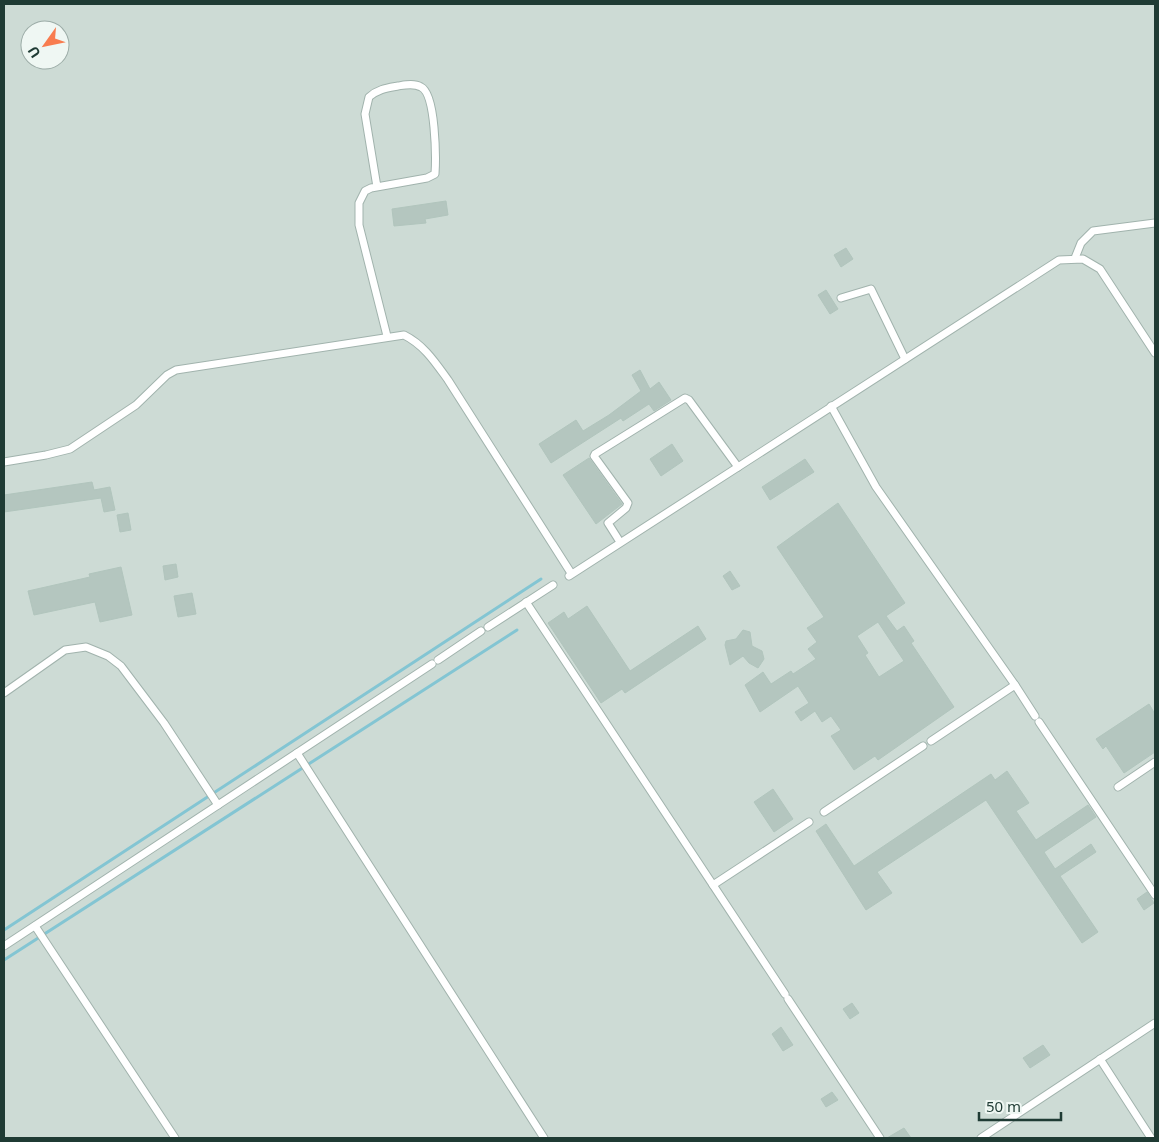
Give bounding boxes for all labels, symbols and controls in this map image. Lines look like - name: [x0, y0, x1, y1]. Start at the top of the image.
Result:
- north arrow: [20, 20, 70, 70]
- text: U: [23, 43, 45, 62]
- scale bar: [979, 1090, 1062, 1122]
- text: 50 m: [986, 1096, 1021, 1116]

